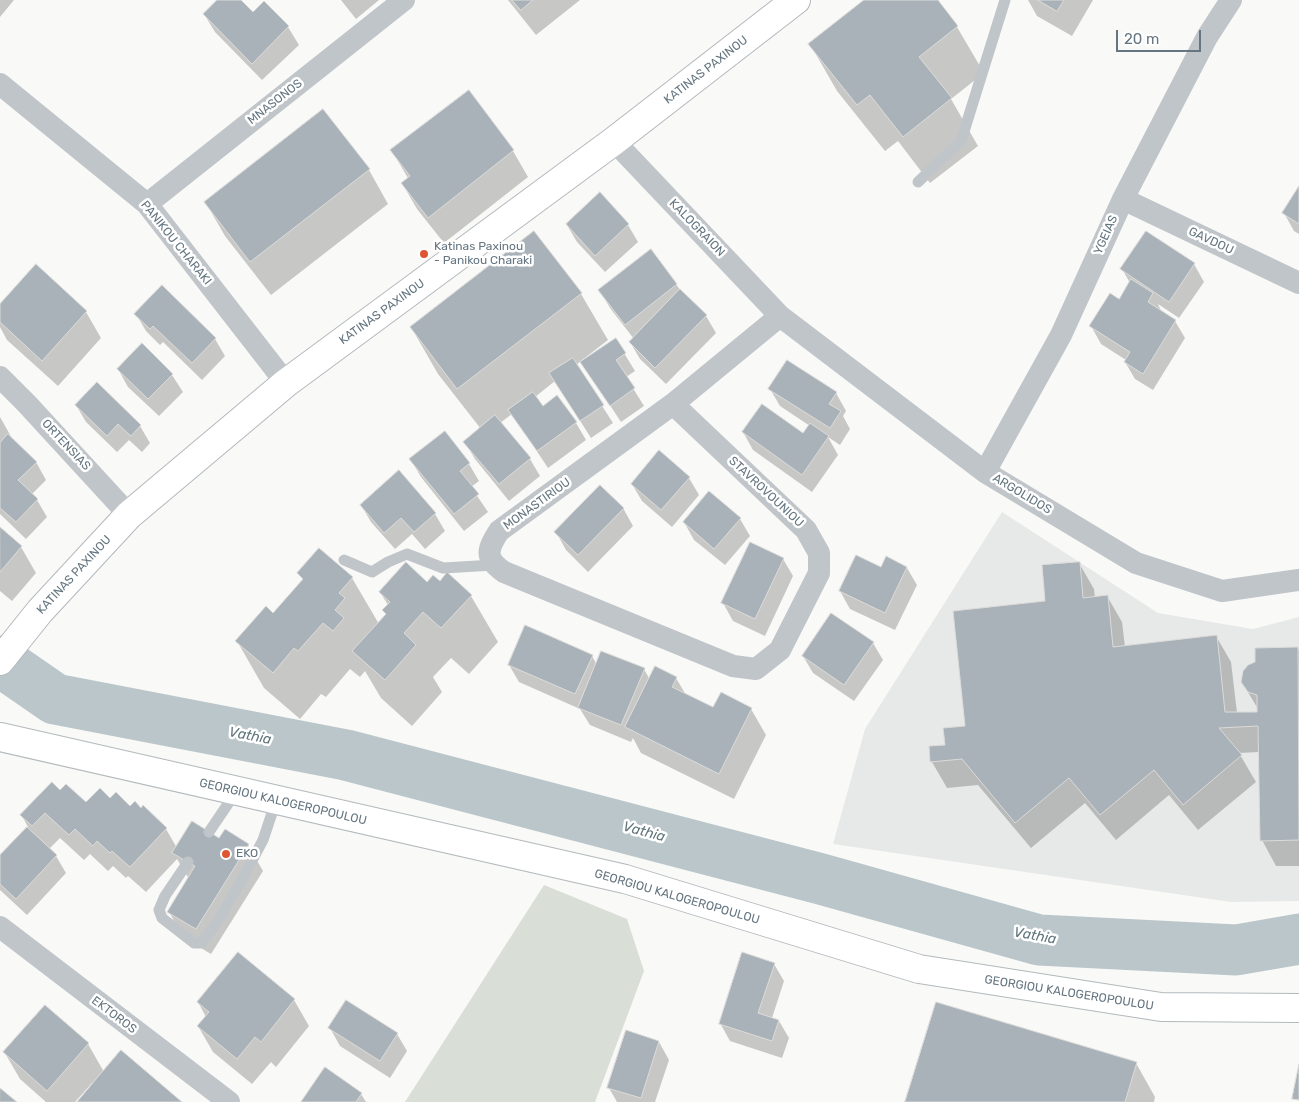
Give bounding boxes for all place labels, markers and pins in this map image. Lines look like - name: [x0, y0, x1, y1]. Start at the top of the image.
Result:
- place label: Katinas Paxinou - Panikou Charaki: [434, 240, 532, 268]
- marker: Katinas Paxinou - Panikou Charaki: [418, 248, 430, 260]
- place label: EKO: [236, 847, 258, 861]
- marker: EKO: [220, 848, 232, 860]

